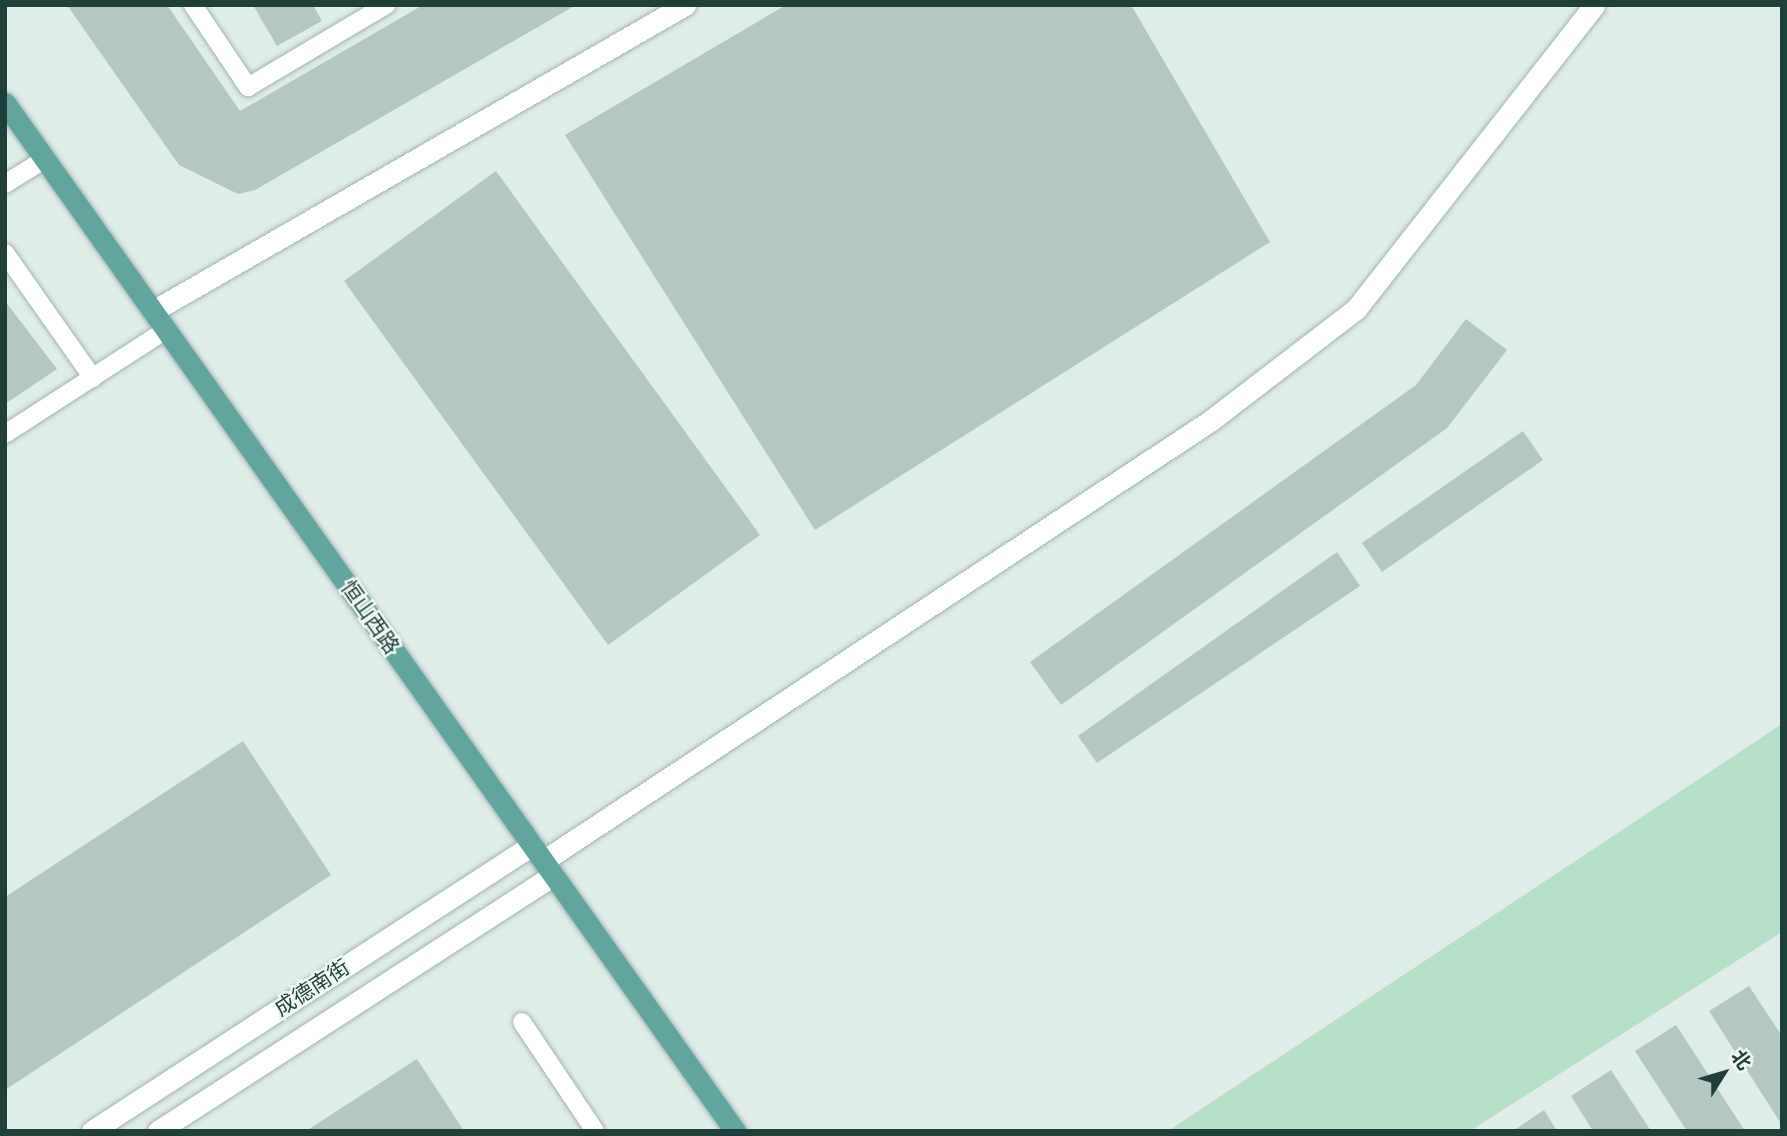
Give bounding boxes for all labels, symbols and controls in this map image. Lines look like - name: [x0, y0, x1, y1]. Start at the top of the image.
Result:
- street label: 恒山西路: [336, 575, 404, 659]
- street label: 成德南街: [270, 955, 354, 1021]
- north arrow: [1689, 1038, 1759, 1108]
- text: 北: [1725, 1045, 1757, 1076]

